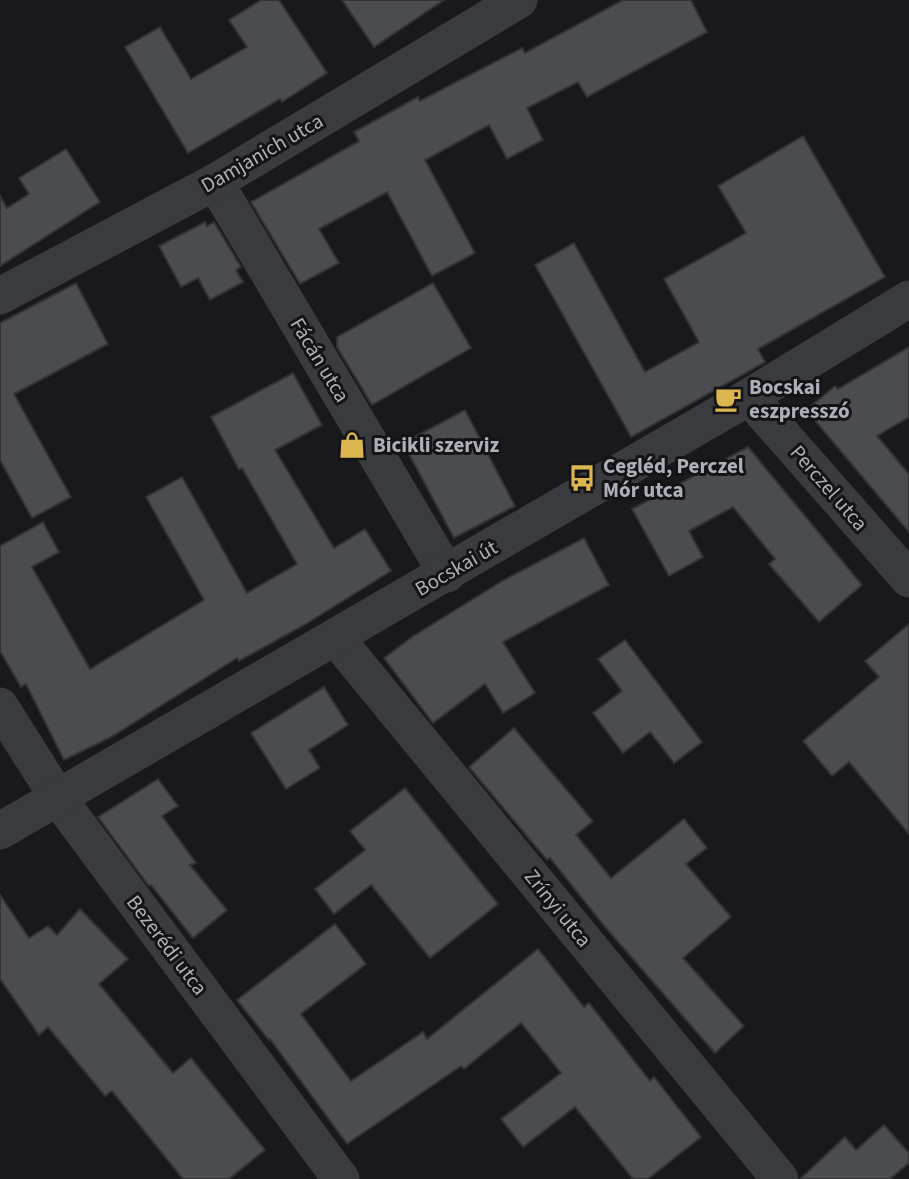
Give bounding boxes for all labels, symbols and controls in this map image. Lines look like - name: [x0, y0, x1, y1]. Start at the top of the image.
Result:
- street label: Damjanich utca: [195, 106, 329, 200]
- street label: Fácán utca: [283, 312, 357, 408]
- place label: Bocskai eszpresszó: [749, 372, 850, 426]
- cafe icon: Bocskai eszpresszó: [713, 384, 743, 414]
- shop icon: Bicikli szerviz: [337, 430, 367, 460]
- place label: Bicikli szerviz: [373, 430, 500, 460]
- street label: Perczel utca: [783, 438, 875, 538]
- place label: Cegléd, Perczel Mór utca: [603, 451, 744, 505]
- bus stop icon: Cegléd, Perczel Mór utca: [567, 463, 597, 493]
- street label: Bocskai út: [409, 532, 503, 604]
- street label: Zrínyi utca: [517, 863, 599, 953]
- street label: Bezerédi utca: [119, 889, 215, 1001]

